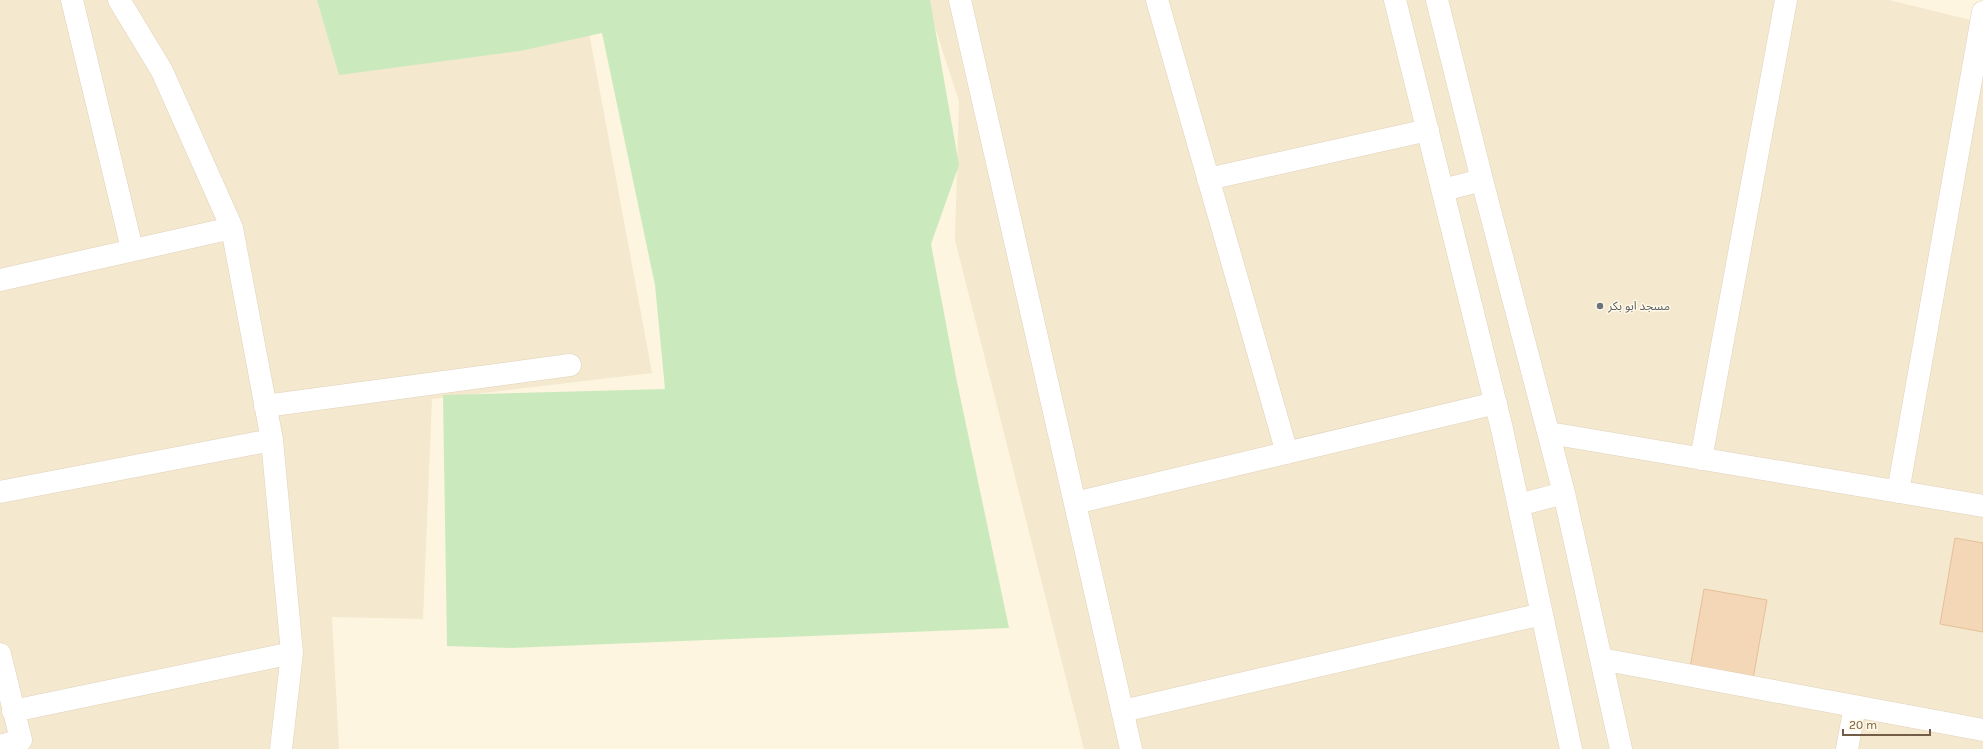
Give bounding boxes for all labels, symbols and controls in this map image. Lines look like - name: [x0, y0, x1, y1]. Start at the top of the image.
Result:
- place label: مسجد ابو بكر: [1607, 299, 1670, 313]
- marker: مسجد ابو بكر: [1595, 301, 1605, 311]
- scale bar: [1843, 711, 1930, 737]
- text: 20 m: [1849, 718, 1877, 732]

